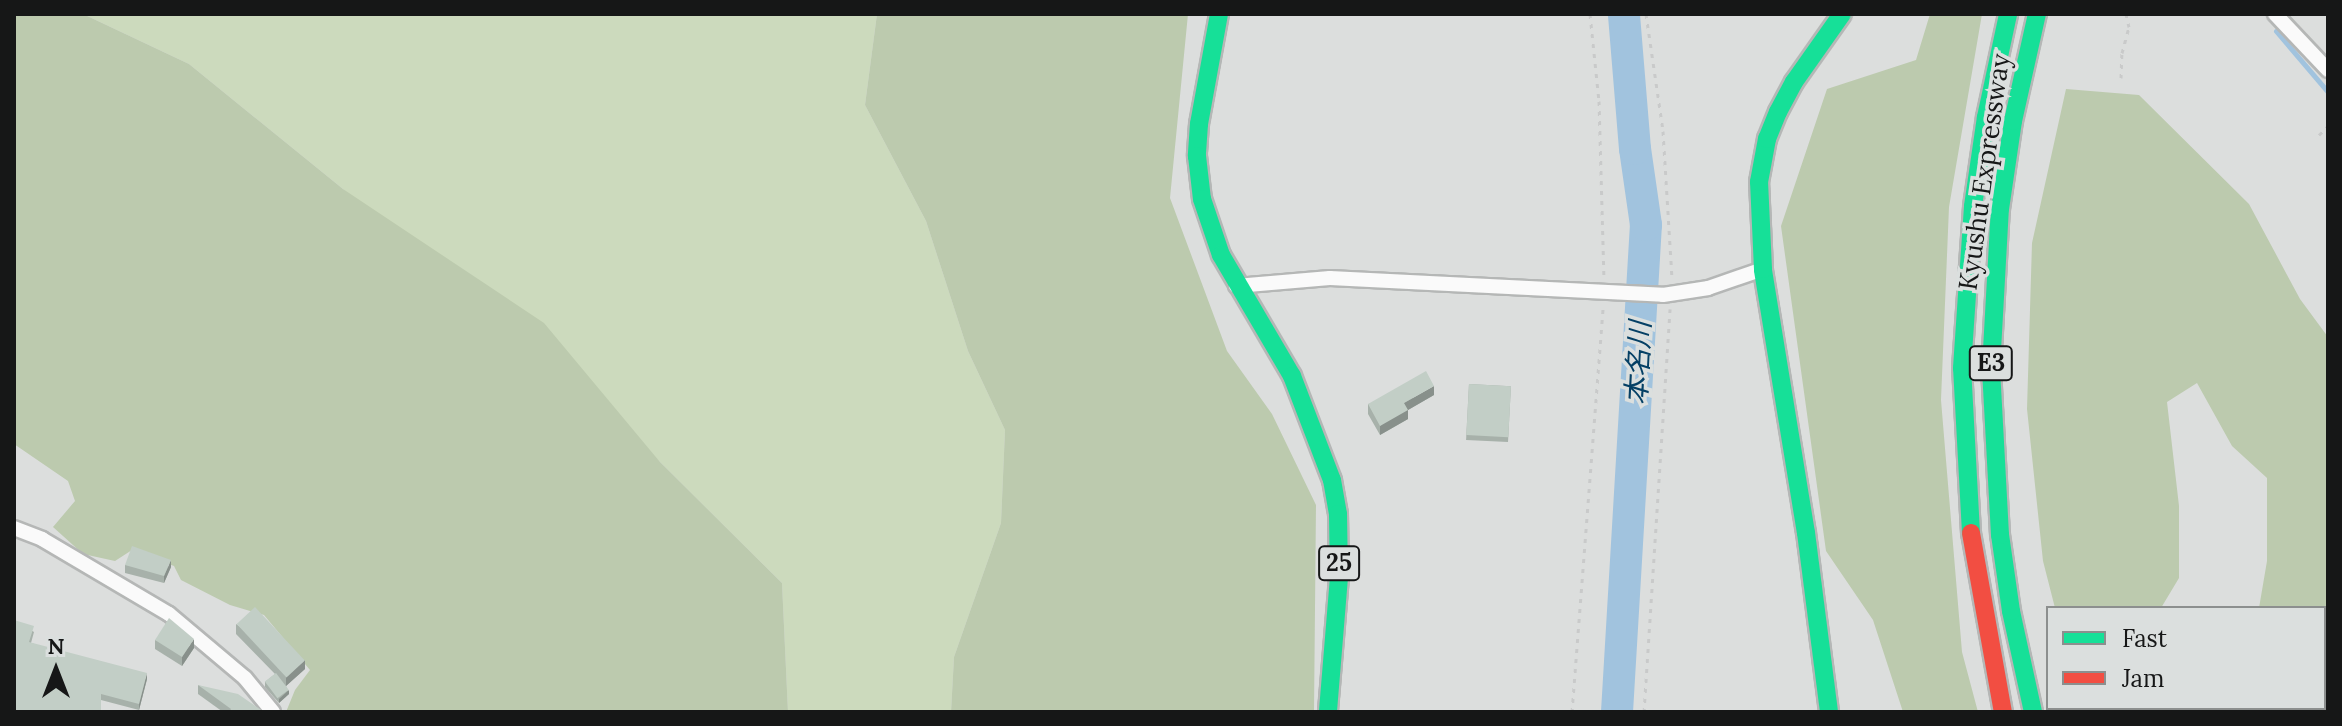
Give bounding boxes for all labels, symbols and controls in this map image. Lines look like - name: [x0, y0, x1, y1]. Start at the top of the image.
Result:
- street label: Kyushu Expressway: [1952, 52, 2016, 292]
- water label: 本名川: [1619, 320, 1657, 406]
- road number: E3: [1967, 343, 2015, 383]
- road number: 25: [1317, 543, 1361, 583]
- legend: [2046, 606, 2326, 710]
- text: Fast: [2122, 623, 2167, 654]
- north arrow: [16, 630, 96, 710]
- text: N: [47, 632, 65, 660]
- text: Jam: [2122, 663, 2164, 694]

